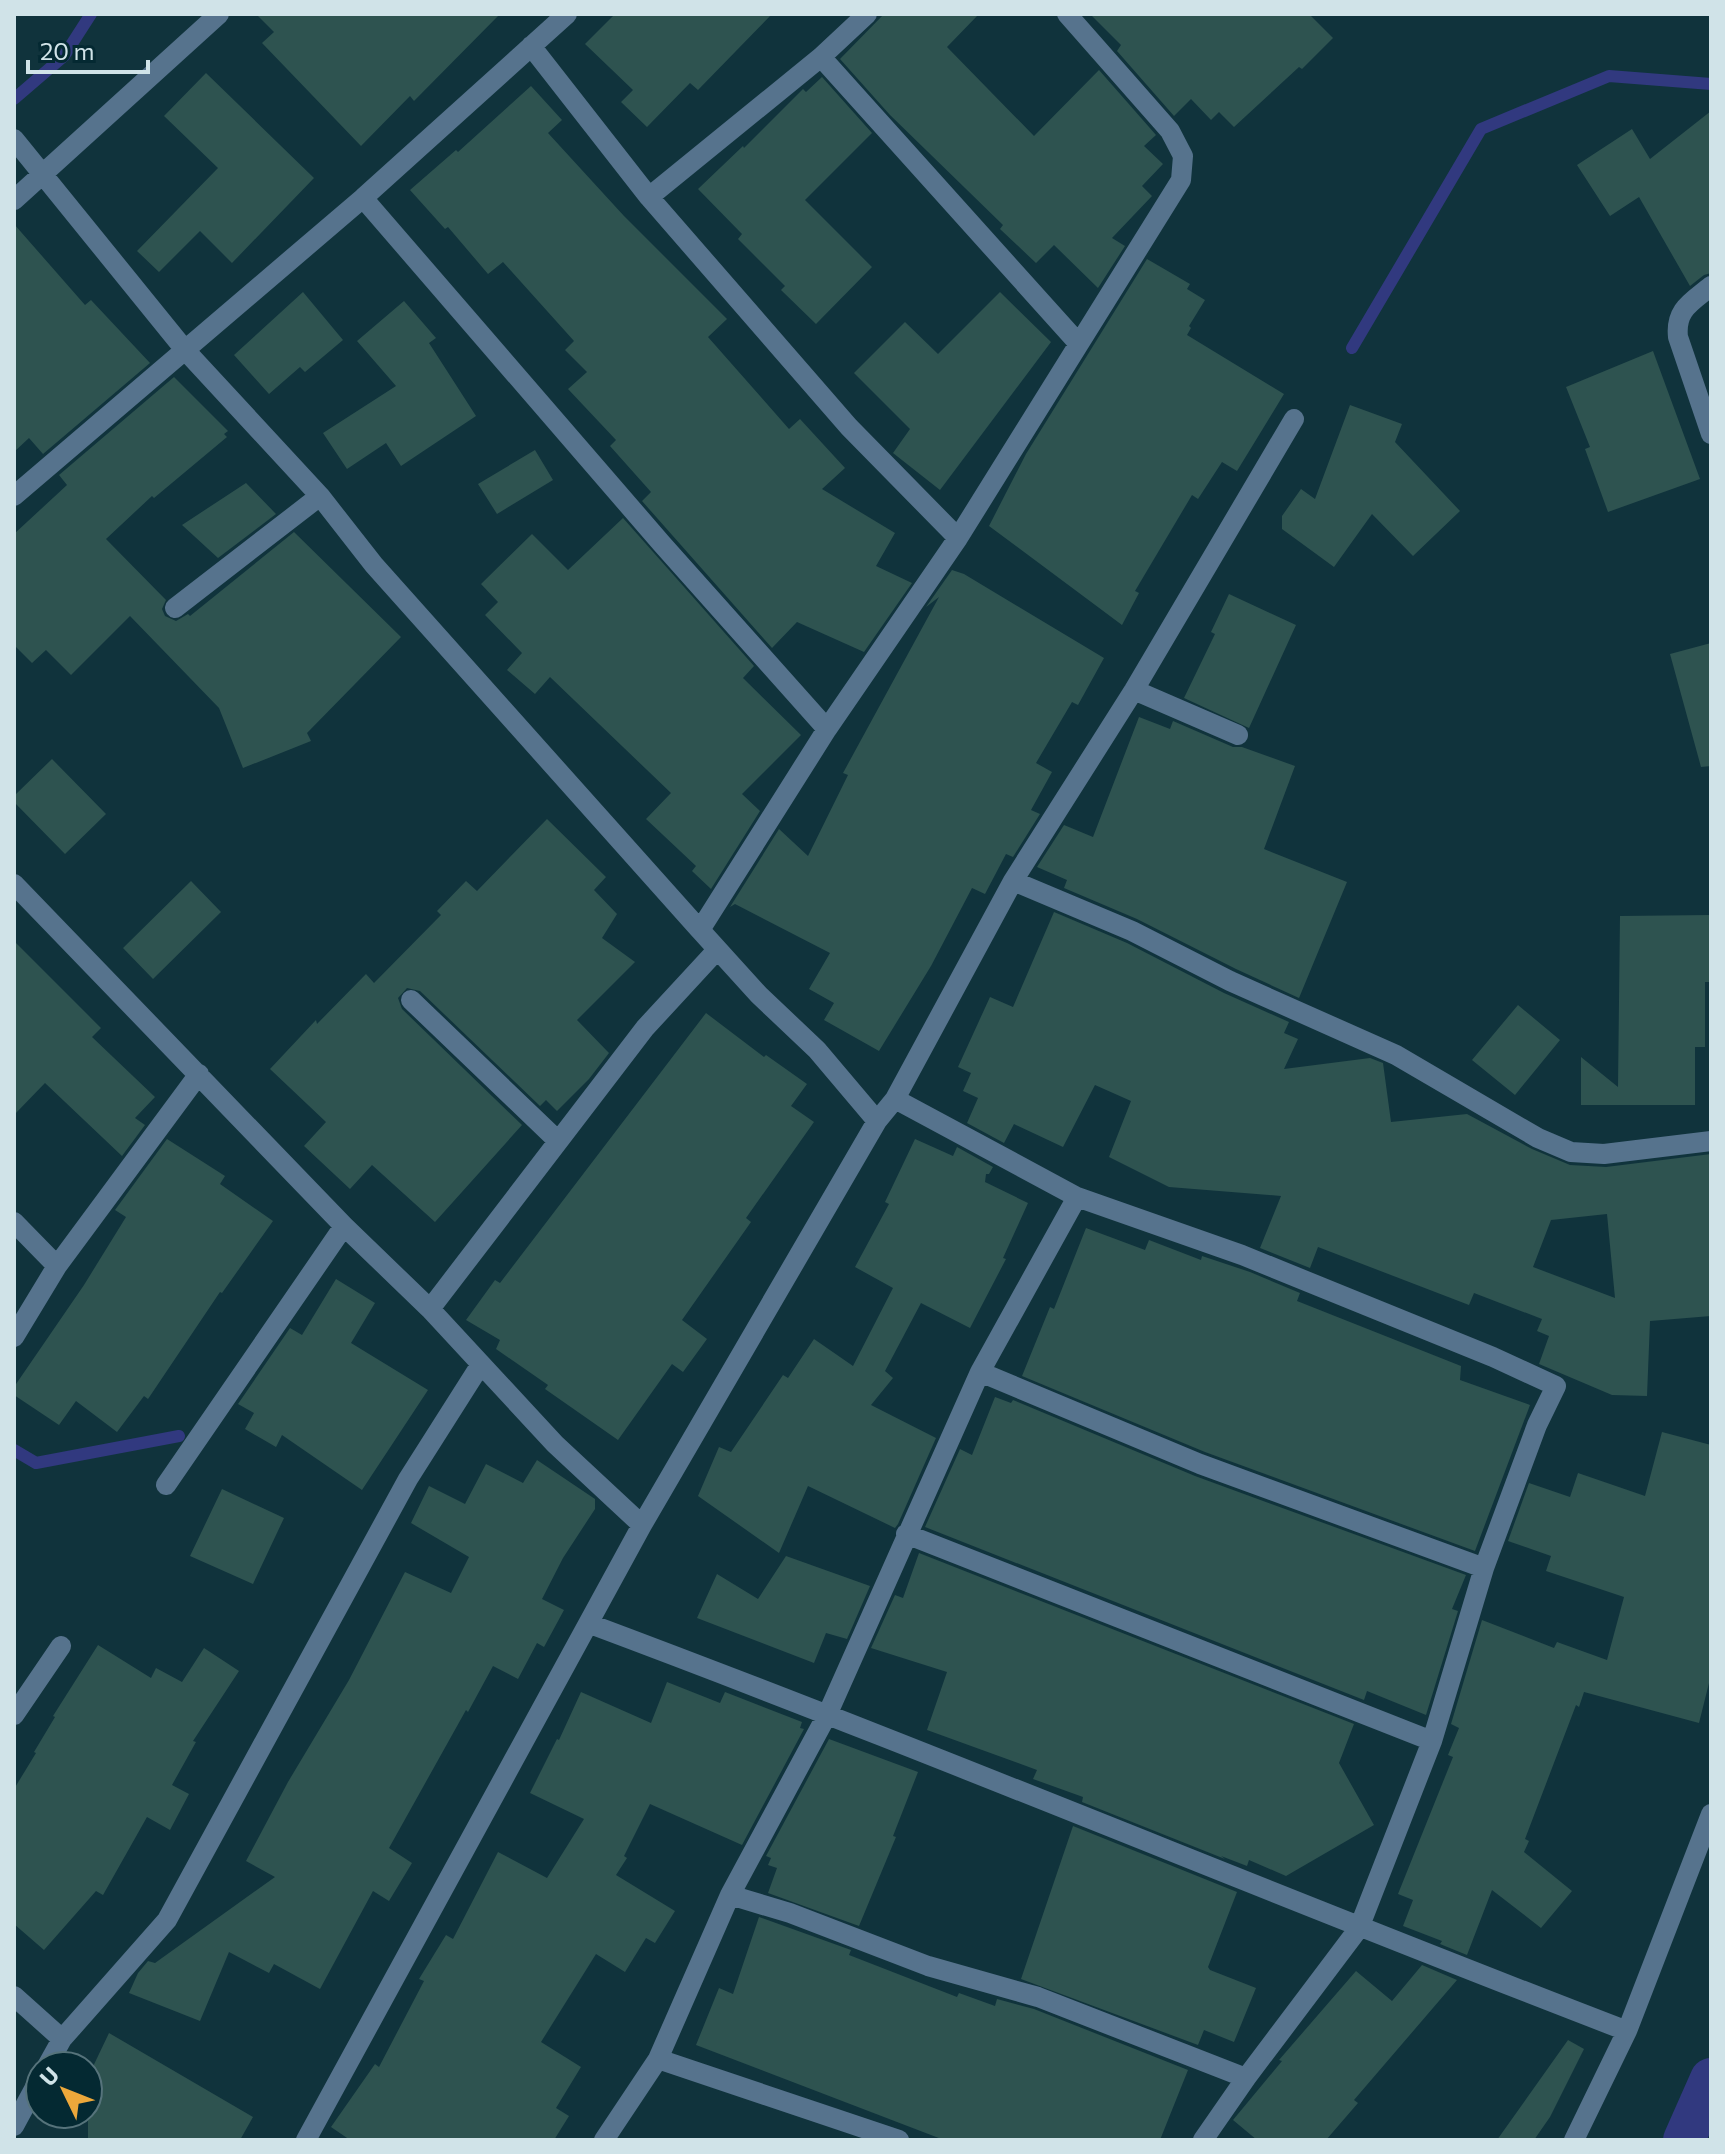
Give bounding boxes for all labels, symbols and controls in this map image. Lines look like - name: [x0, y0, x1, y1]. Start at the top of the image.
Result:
- scale bar: [28, 24, 148, 74]
- text: 20 m: [40, 36, 94, 65]
- north arrow: [24, 2050, 104, 2130]
- text: U: [34, 2061, 64, 2091]

